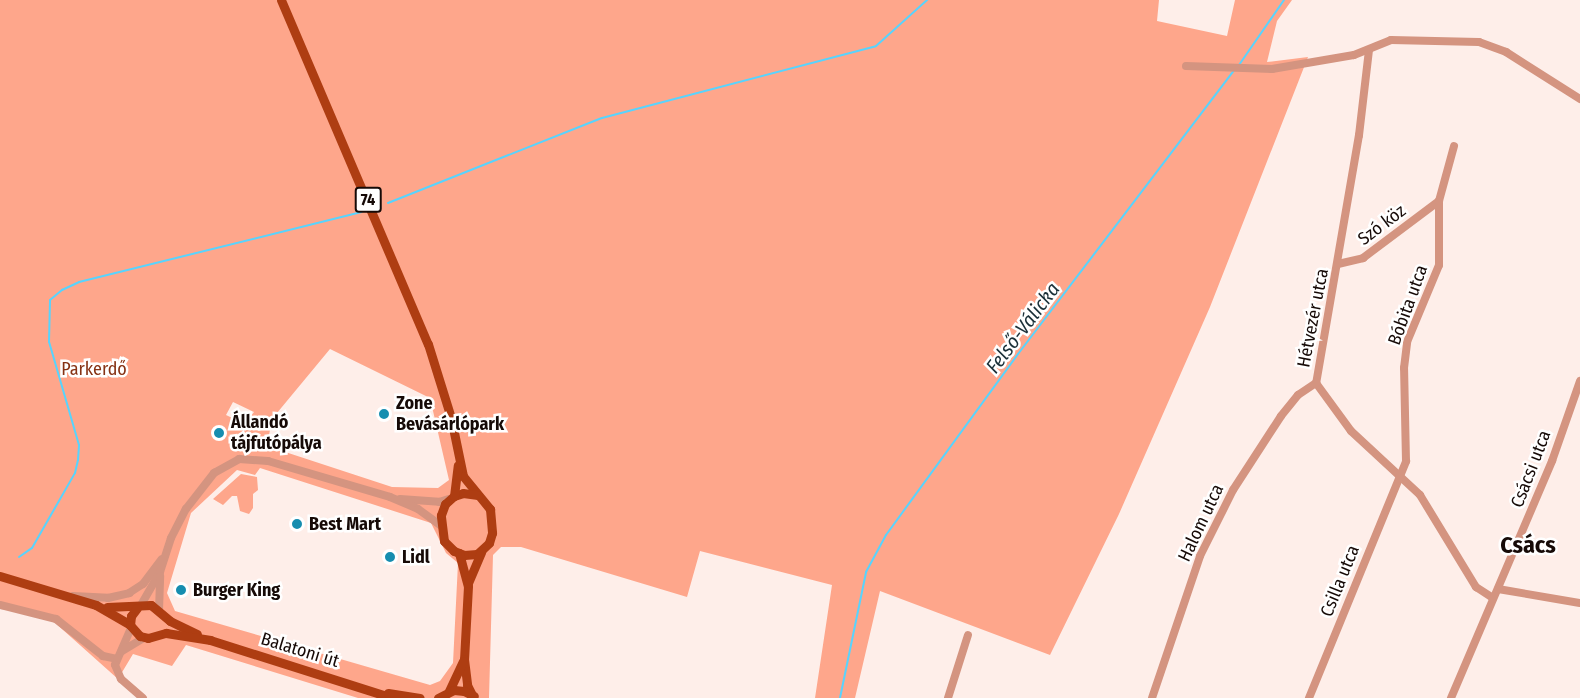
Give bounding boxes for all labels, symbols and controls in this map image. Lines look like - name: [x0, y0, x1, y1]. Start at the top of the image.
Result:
- road number: 74: [354, 187, 382, 213]
- street label: Szó köz: [1354, 200, 1410, 250]
- street label: Bóbita utca: [1384, 262, 1432, 348]
- street label: Hétvezér utca: [1293, 267, 1333, 369]
- water label: Felső-Válicka: [981, 278, 1065, 378]
- park label: Parkerdő: [61, 358, 127, 380]
- place label: Zone Bevásárlópark: [396, 393, 504, 436]
- marker: Zone Bevásárlópark: [377, 407, 391, 421]
- place label: Állandó tájfutópálya: [231, 412, 322, 454]
- marker: Állandó tájfutópálya: [212, 426, 226, 440]
- street label: Csácsi utca: [1506, 427, 1556, 511]
- street label: Halom utca: [1174, 481, 1228, 565]
- place label: Best Mart: [309, 513, 381, 535]
- marker: Best Mart: [290, 517, 304, 531]
- district label: Csács: [1500, 532, 1556, 560]
- street label: Csilla utca: [1316, 542, 1364, 620]
- place label: Lidl: [402, 546, 430, 568]
- marker: Lidl: [383, 550, 397, 564]
- place label: Burger King: [193, 579, 280, 601]
- marker: Burger King: [174, 583, 188, 597]
- street label: Balatoni út: [258, 628, 342, 672]

